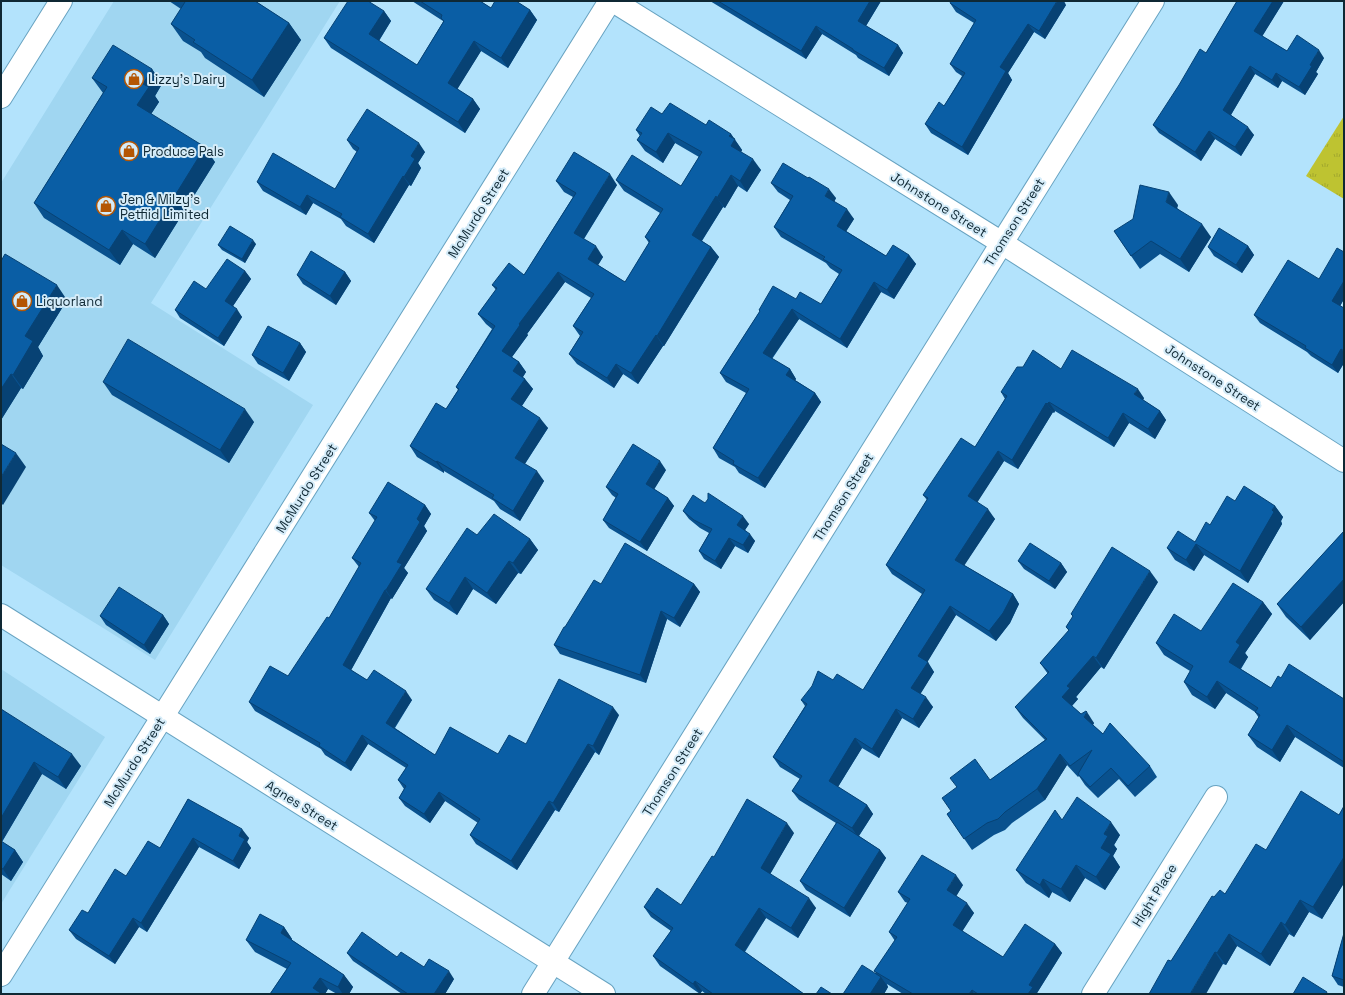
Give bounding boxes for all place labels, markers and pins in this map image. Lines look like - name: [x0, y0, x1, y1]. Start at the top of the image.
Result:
- shop icon: Lizzy's Dairy: [123, 68, 145, 90]
- place label: Lizzy's Dairy: [148, 71, 225, 88]
- shop icon: Produce Pals: [118, 140, 140, 162]
- place label: Produce Pals: [143, 143, 224, 160]
- place label: Jen & Milzy's Petfiid Limited: [120, 191, 209, 223]
- shop icon: Jen & Milzy's Petfiid Limited: [95, 195, 117, 217]
- shop icon: Liquorland: [11, 290, 33, 312]
- place label: Liquorland: [36, 293, 103, 310]

